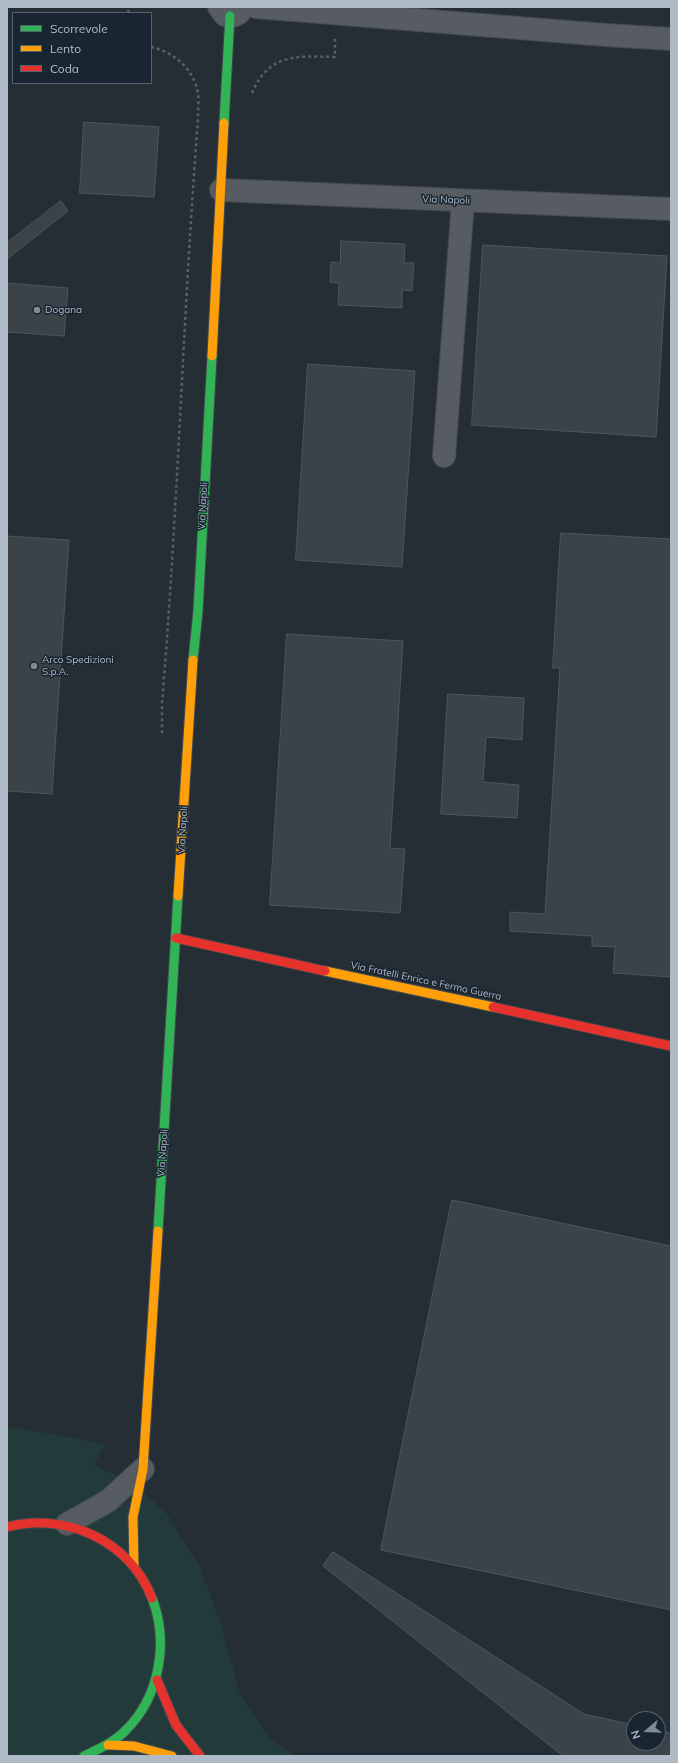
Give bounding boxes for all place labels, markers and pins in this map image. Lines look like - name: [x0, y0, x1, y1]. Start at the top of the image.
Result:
- place label: Dogana: [45, 304, 82, 316]
- marker: Dogana: [32, 305, 42, 315]
- place label: Arco Spedizioni S.p.A.: [42, 654, 114, 678]
- marker: Arco Spedizioni S.p.A.: [29, 661, 39, 671]

